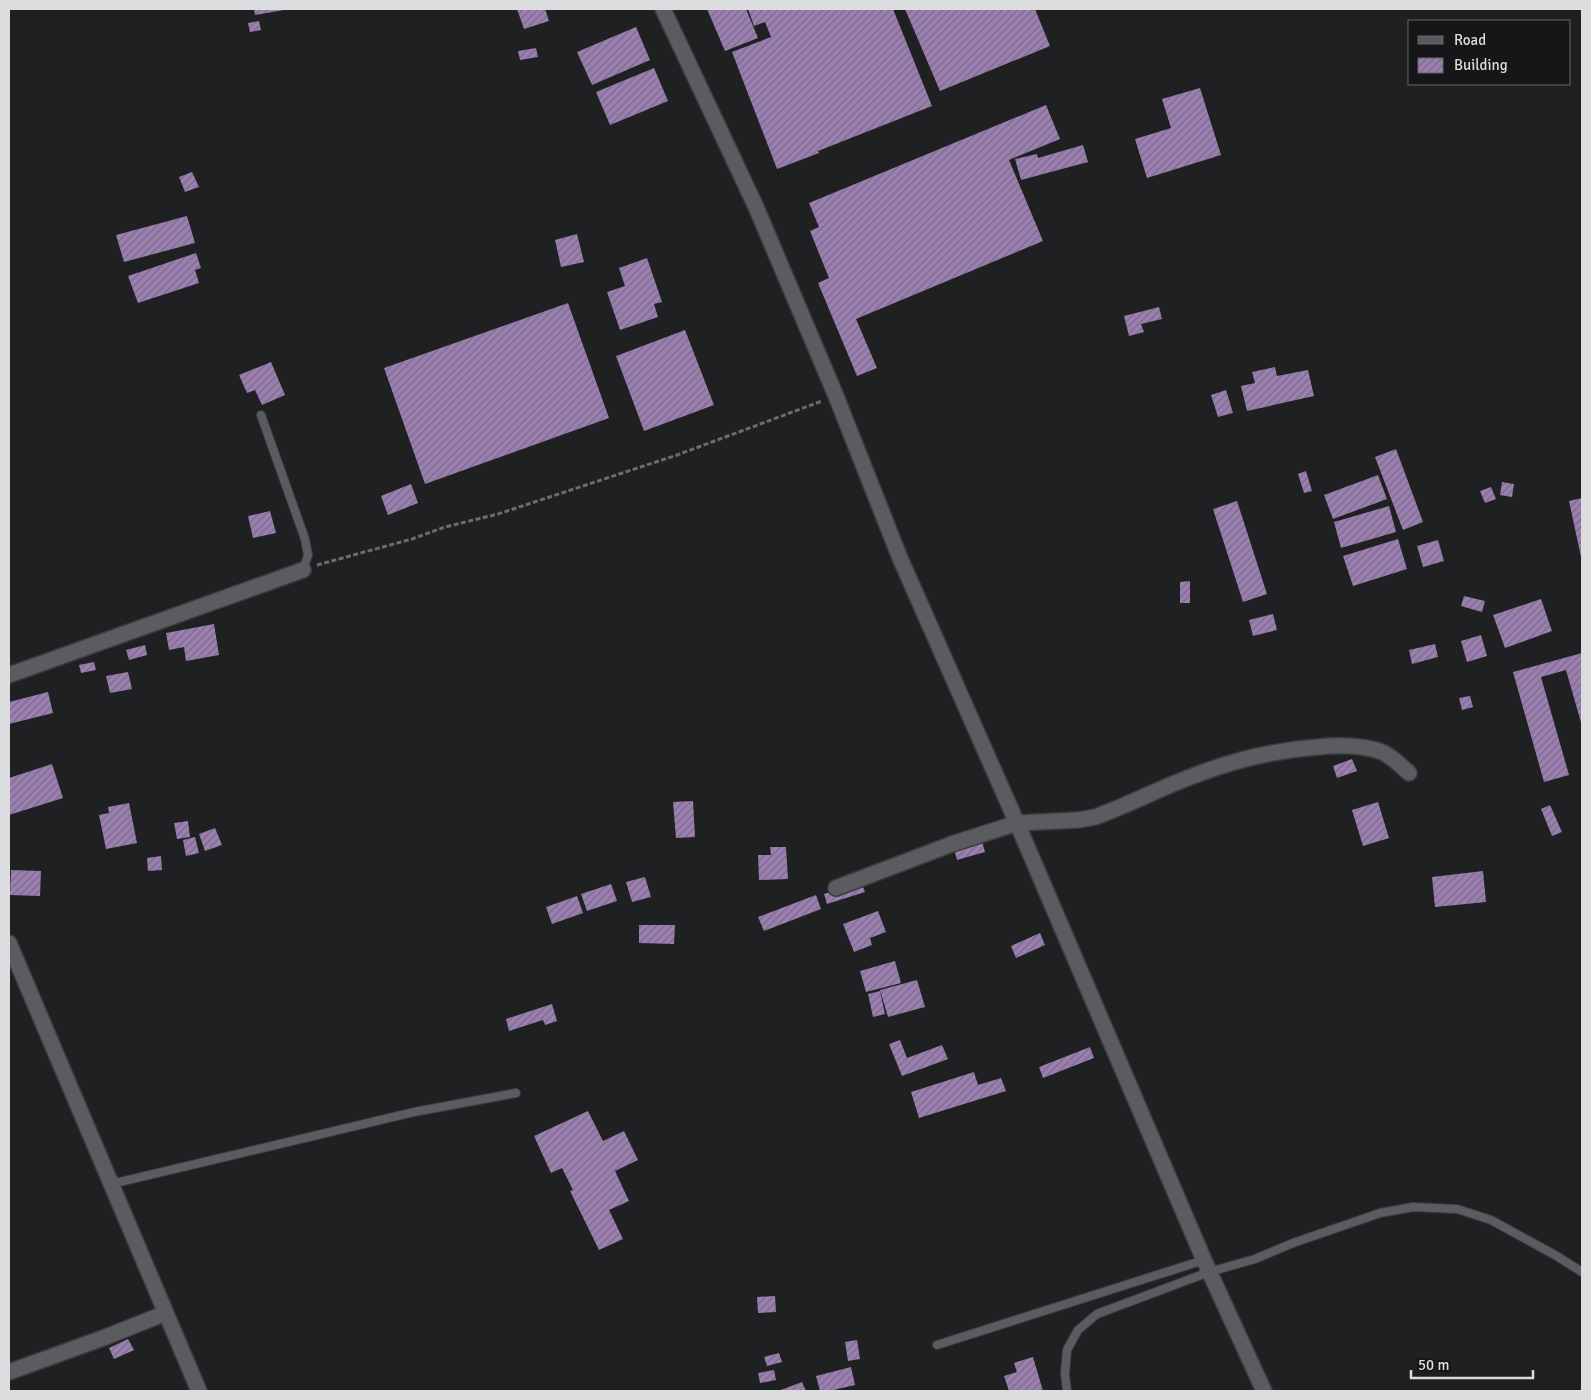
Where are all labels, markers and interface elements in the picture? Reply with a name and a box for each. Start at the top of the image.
legend [1408,20,1571,85]
text: Road [1454,31,1486,49]
text: Building [1454,56,1508,74]
scale bar [1411,1348,1534,1380]
text: 50 m [1418,1356,1449,1374]

